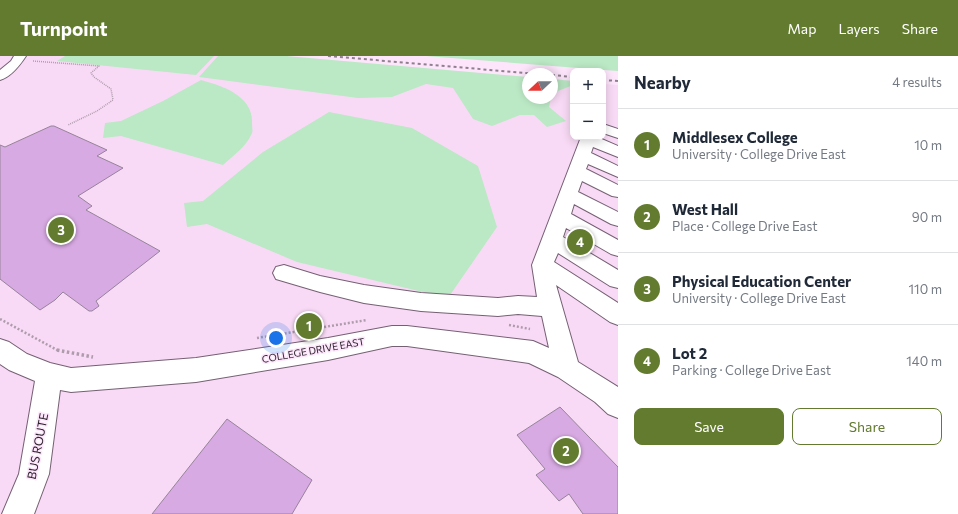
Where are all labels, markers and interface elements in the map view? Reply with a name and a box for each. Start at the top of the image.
text: Turnpoint [20,17,108,40]
text: Map [788,20,816,37]
text: Layers [838,20,880,37]
text: Share [902,20,938,37]
north arrow [522,68,558,104]
map controls [570,68,606,140]
button: + [570,68,606,104]
text: Nearby [634,72,691,93]
text: 4 results [892,74,942,90]
button: − [570,104,606,140]
text: Middlesex College [672,128,798,146]
text: 1 [644,137,650,153]
text: 10 m [914,137,942,153]
text: University · College Drive East [672,146,846,162]
text: West Hall [672,200,738,218]
text: 2 [643,209,651,225]
text: 90 m [912,209,942,225]
pin: 3 [48,215,74,245]
text: Place · College Drive East [672,218,818,234]
pin: 4 [567,227,593,257]
text: Physical Education Center [672,272,851,290]
text: 3 [643,281,651,297]
text: 110 m [909,281,942,297]
text: University · College Drive East [672,290,846,306]
pin: 1 [296,311,322,341]
your location [266,328,286,348]
street label: COLLEGE DRIVE EAST [261,335,366,365]
text: Lot 2 [672,344,707,362]
text: 4 [643,353,651,369]
text: 140 m [906,353,942,369]
text: Parking · College Drive East [672,362,831,378]
button: Save [634,408,784,445]
button: Share [792,408,942,445]
street label: BUS ROUTE [24,412,50,480]
pin: 2 [553,436,579,466]

